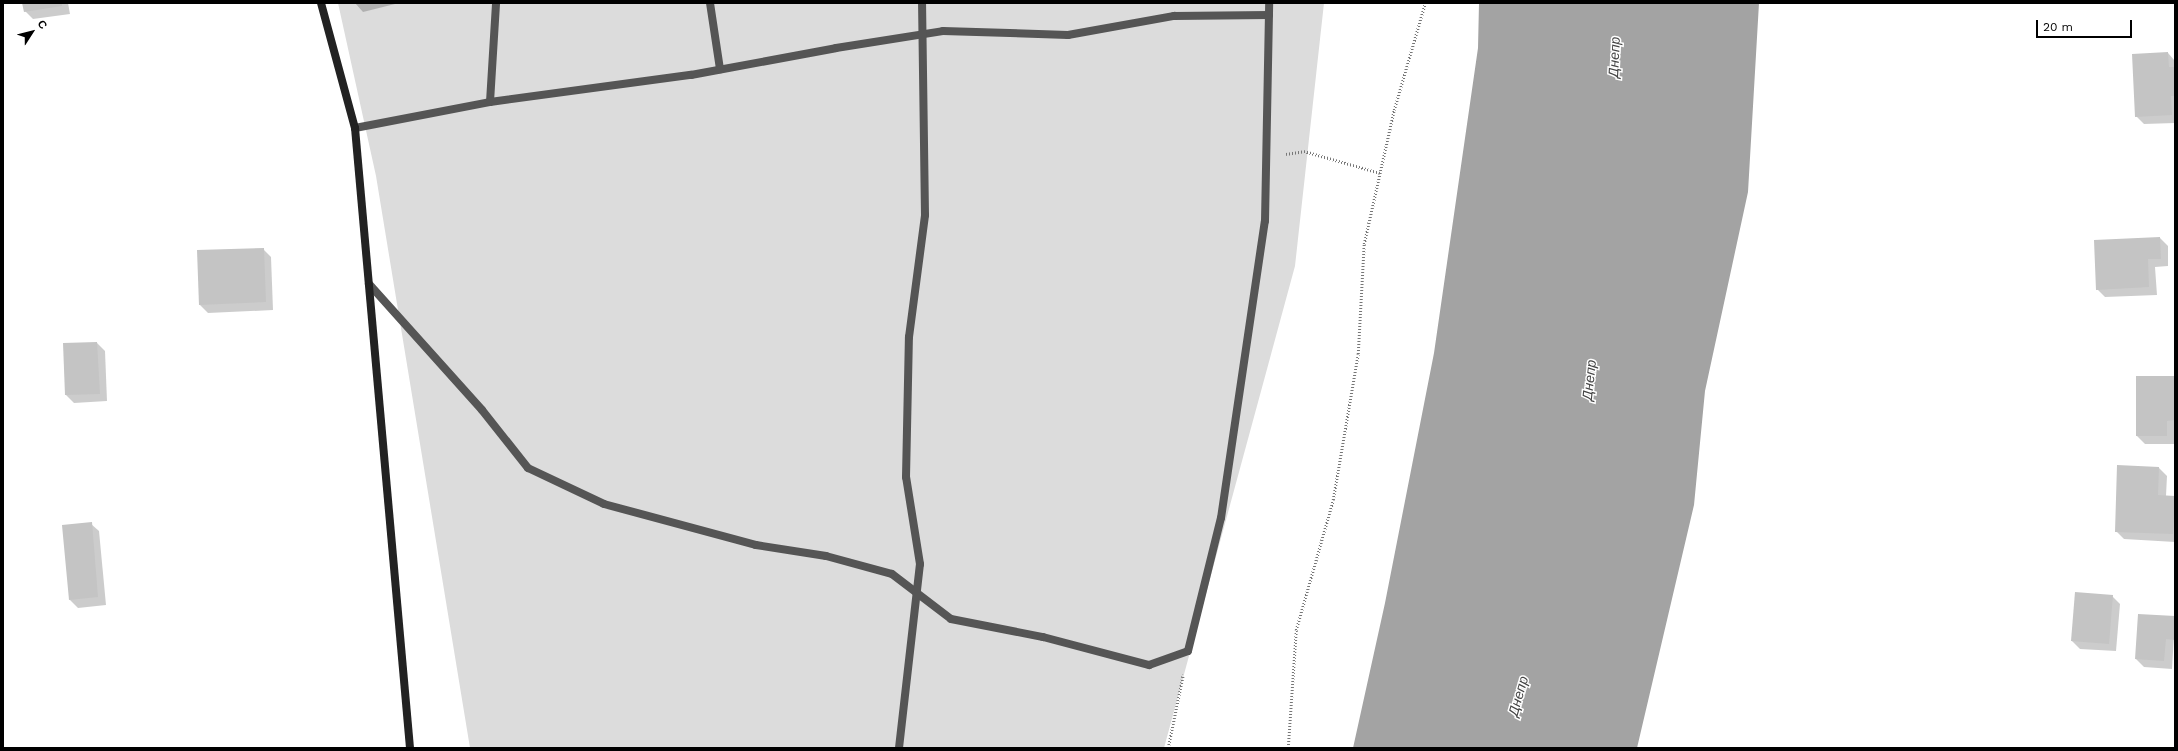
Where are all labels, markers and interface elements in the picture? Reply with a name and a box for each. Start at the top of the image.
north arrow [12,12,52,52]
scale bar [2038,12,2134,38]
text: С [35,18,50,32]
text: 20 m [2043,20,2073,34]
water label: Днепр [1605,36,1623,78]
water label: Днепр [1579,359,1599,401]
water label: Днепр [1504,674,1532,718]

